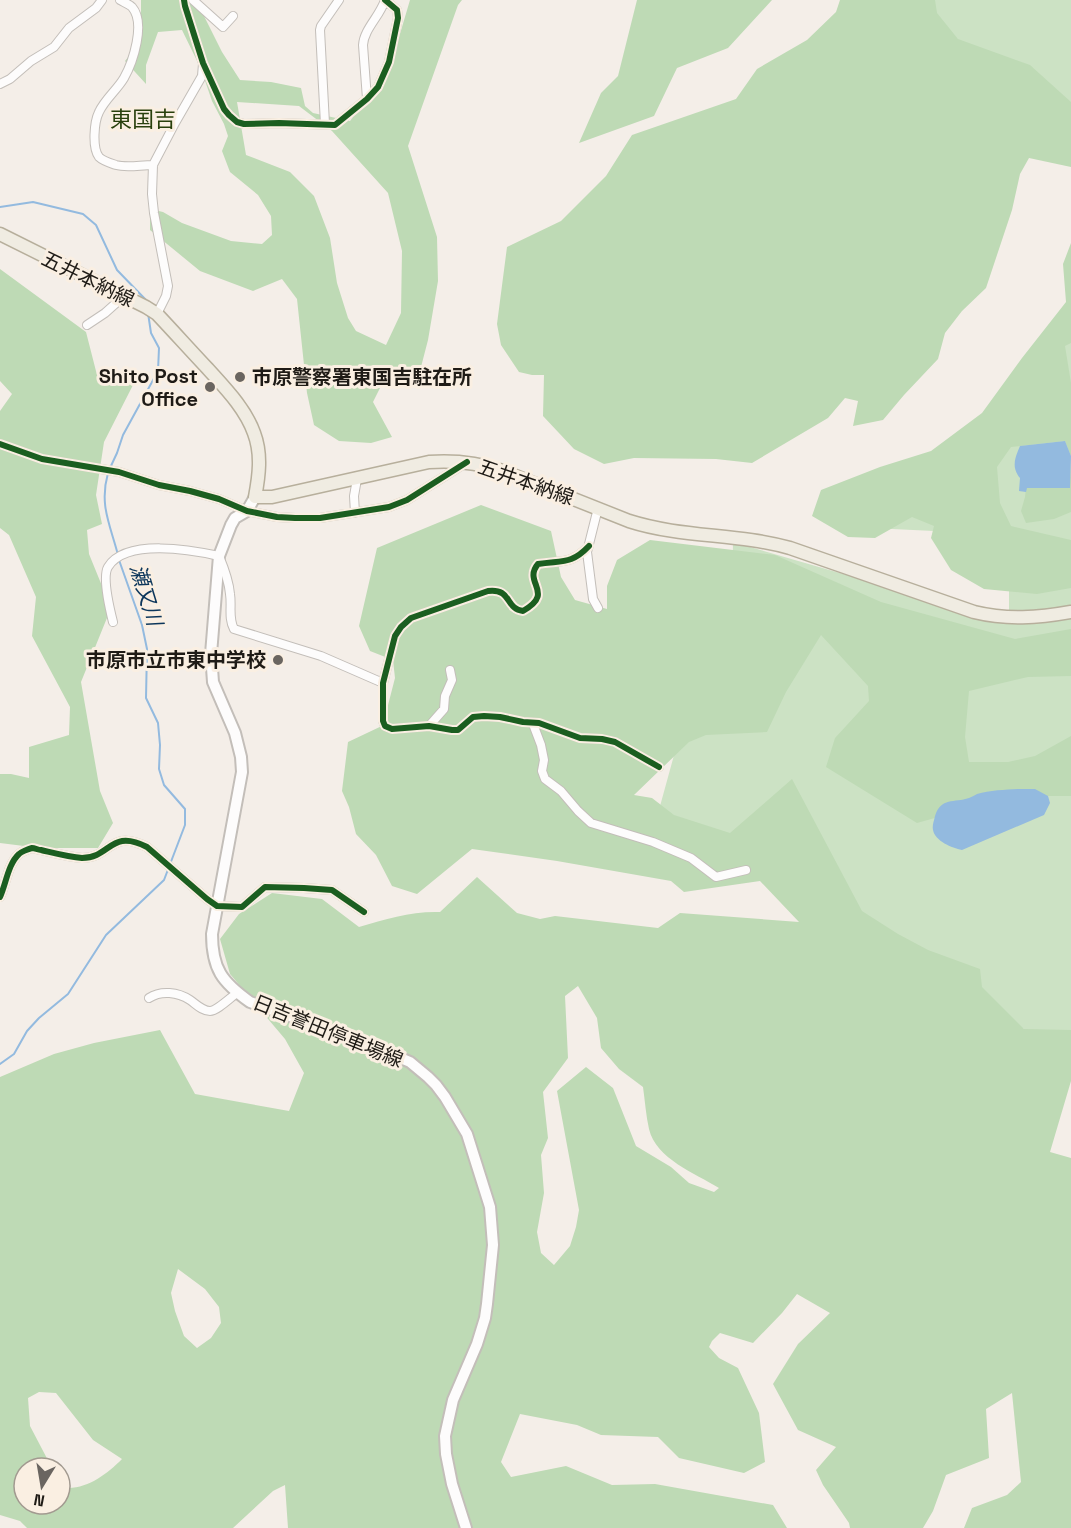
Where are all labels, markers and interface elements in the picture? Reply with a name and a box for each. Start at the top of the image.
district label: 東国吉 [110,105,176,133]
street label: 五井本納線 [37,245,139,313]
place label: Shito Post Office [99,363,198,412]
place label: 市原警察署東国吉駐在所 [252,364,472,390]
marker: 市原警察署東国吉駐在所 [233,370,247,384]
marker: Shito Post Office [203,380,217,394]
street label: 五井本納線 [474,453,578,511]
water label: 瀬又川 [124,561,169,631]
place label: 市原市立市東中学校 [86,647,266,673]
marker: 市原市立市東中学校 [271,653,285,667]
street label: 日吉誉田停車場線 [249,989,407,1073]
north arrow [12,1456,72,1516]
text: N [32,1489,47,1512]

